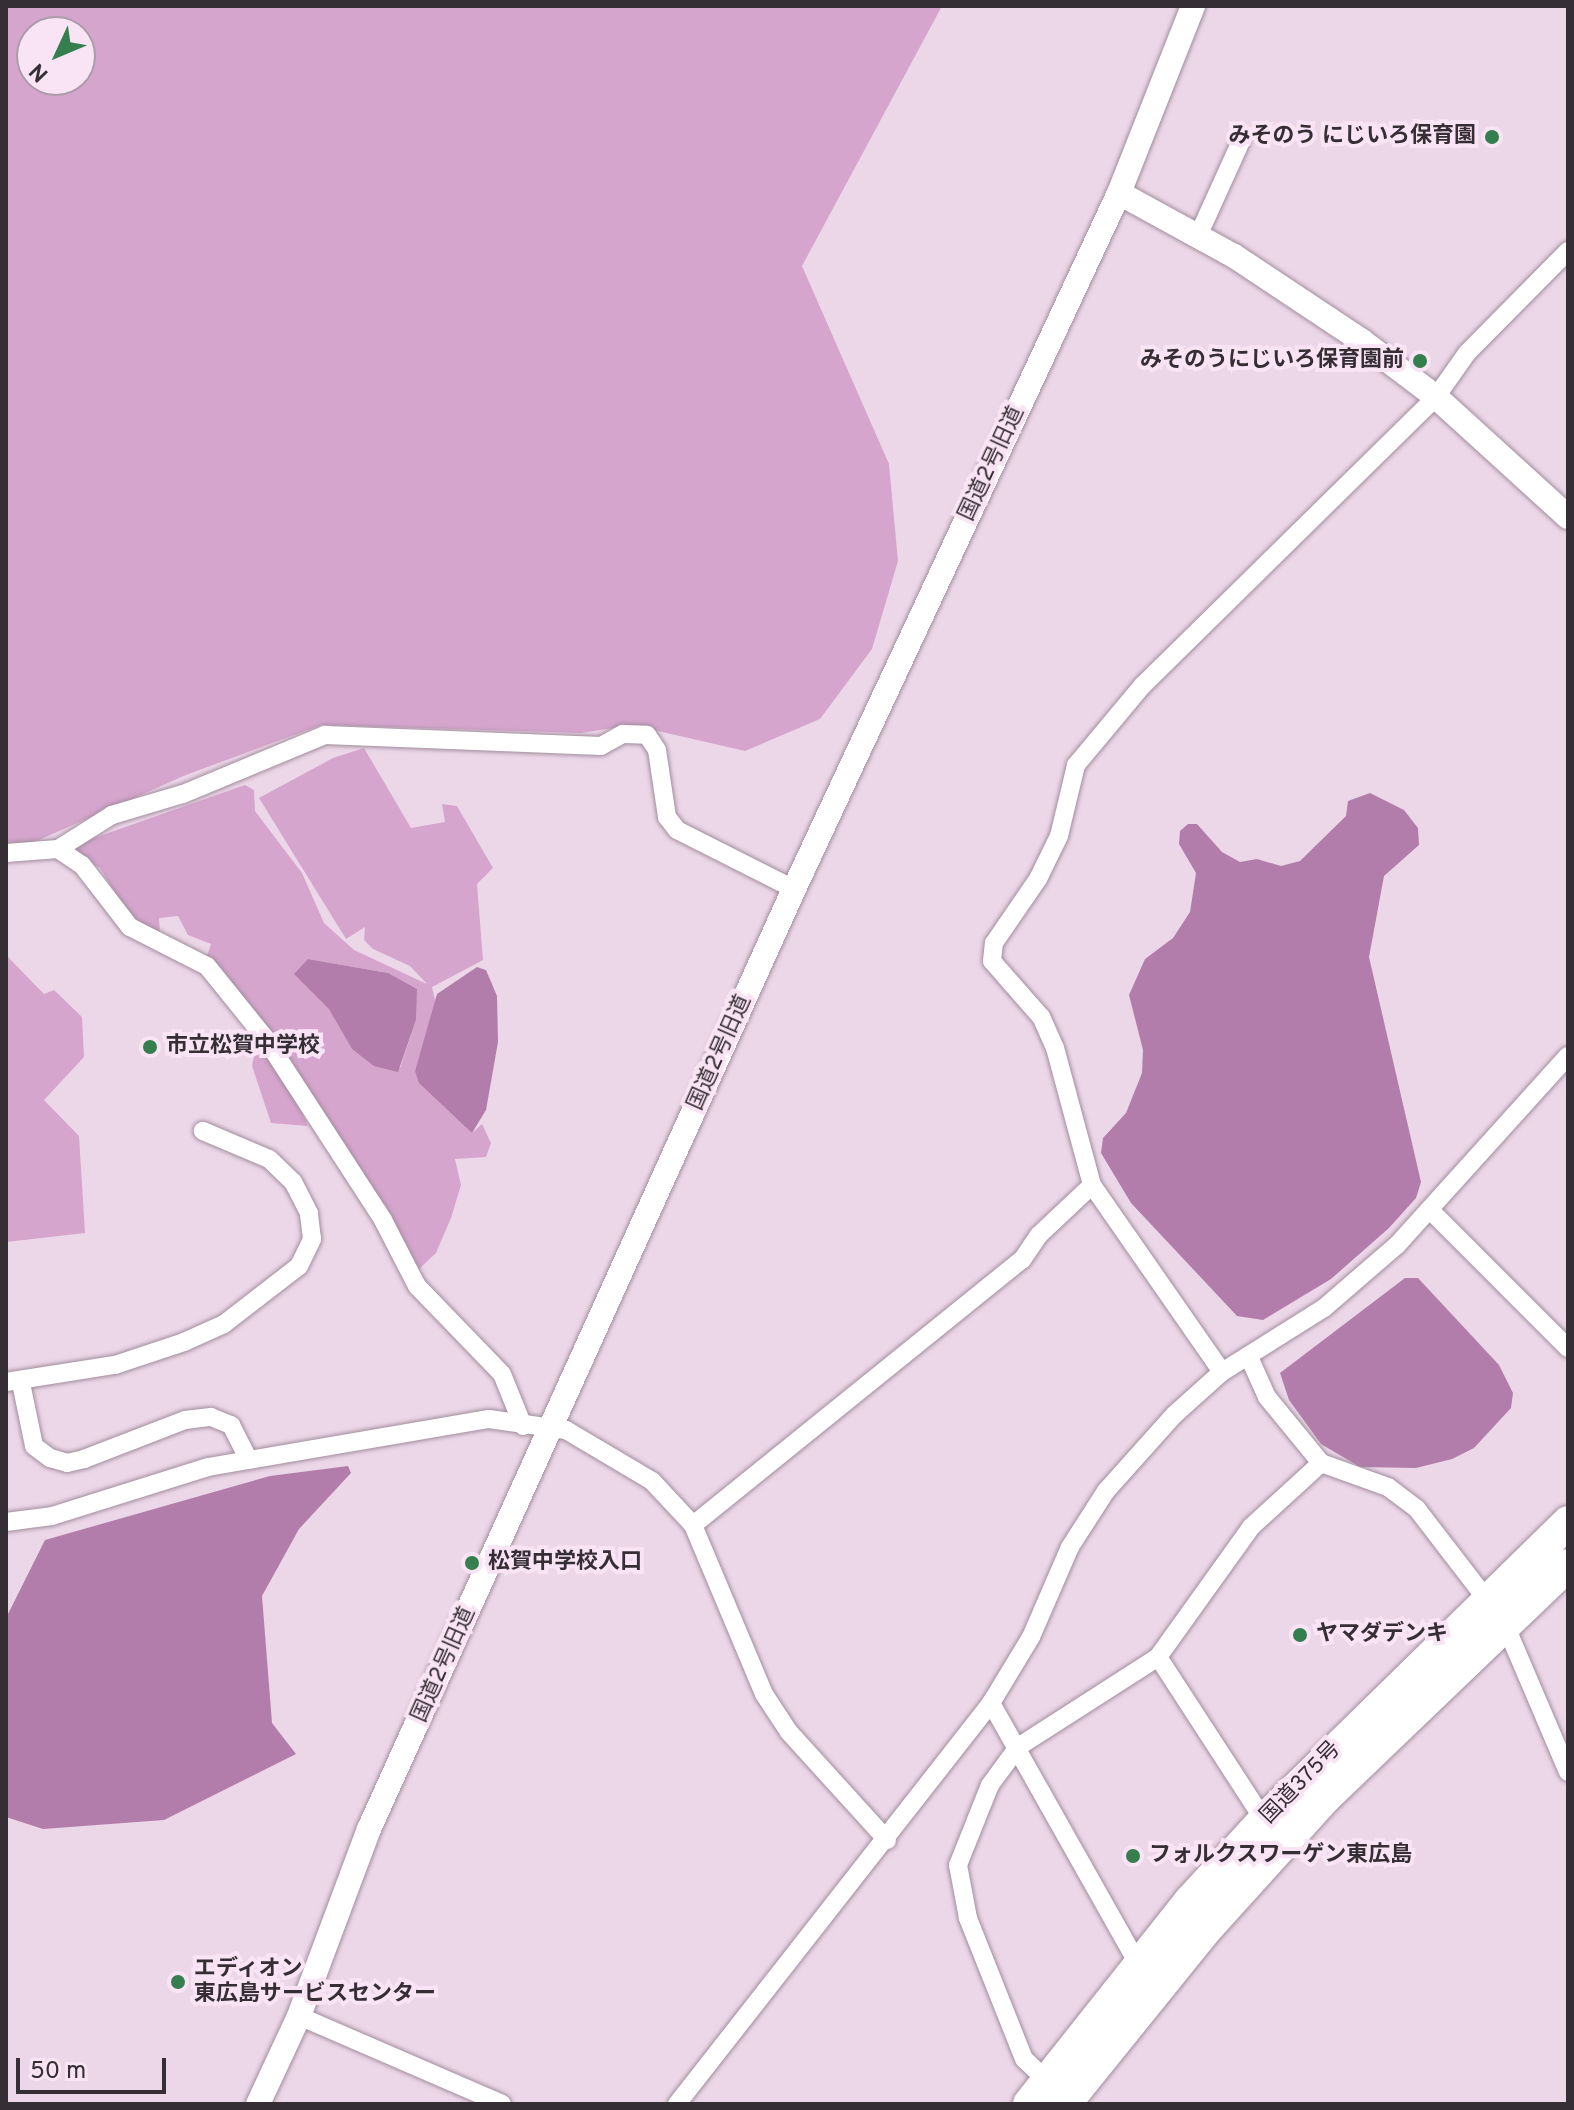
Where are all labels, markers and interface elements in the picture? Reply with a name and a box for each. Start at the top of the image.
north arrow [16,16,96,96]
text: N [25,57,55,87]
place label: みそのう にじいろ保育園 [1229,124,1476,150]
marker: みそのう にじいろ保育園 [1483,128,1501,146]
place label: みそのうにじいろ保育園前 [1140,348,1404,374]
marker: みそのうにじいろ保育園前 [1411,352,1429,370]
street label: 国道2号旧道 [954,402,1030,526]
street label: 国道2号旧道 [683,991,757,1115]
place label: 市立松賀中学校 [166,1034,320,1060]
marker: 市立松賀中学校 [141,1038,159,1056]
place label: 松賀中学校入口 [488,1550,642,1576]
marker: 松賀中学校入口 [463,1554,481,1572]
street label: 国道2号旧道 [407,1603,481,1727]
place label: ヤマダデンキ [1316,1622,1448,1648]
marker: ヤマダデンキ [1291,1626,1309,1644]
street label: 国道375号 [1255,1736,1347,1830]
place label: フォルクスワーゲン東広島 [1149,1843,1413,1869]
marker: フォルクスワーゲン東広島 [1124,1847,1142,1865]
place label: エディオン 東広島サービスセンター [194,1956,436,2008]
marker: エディオン 東広島サービスセンター [169,1973,187,1991]
scale bar [20,2042,170,2092]
text: 50 m [30,2057,86,2087]

